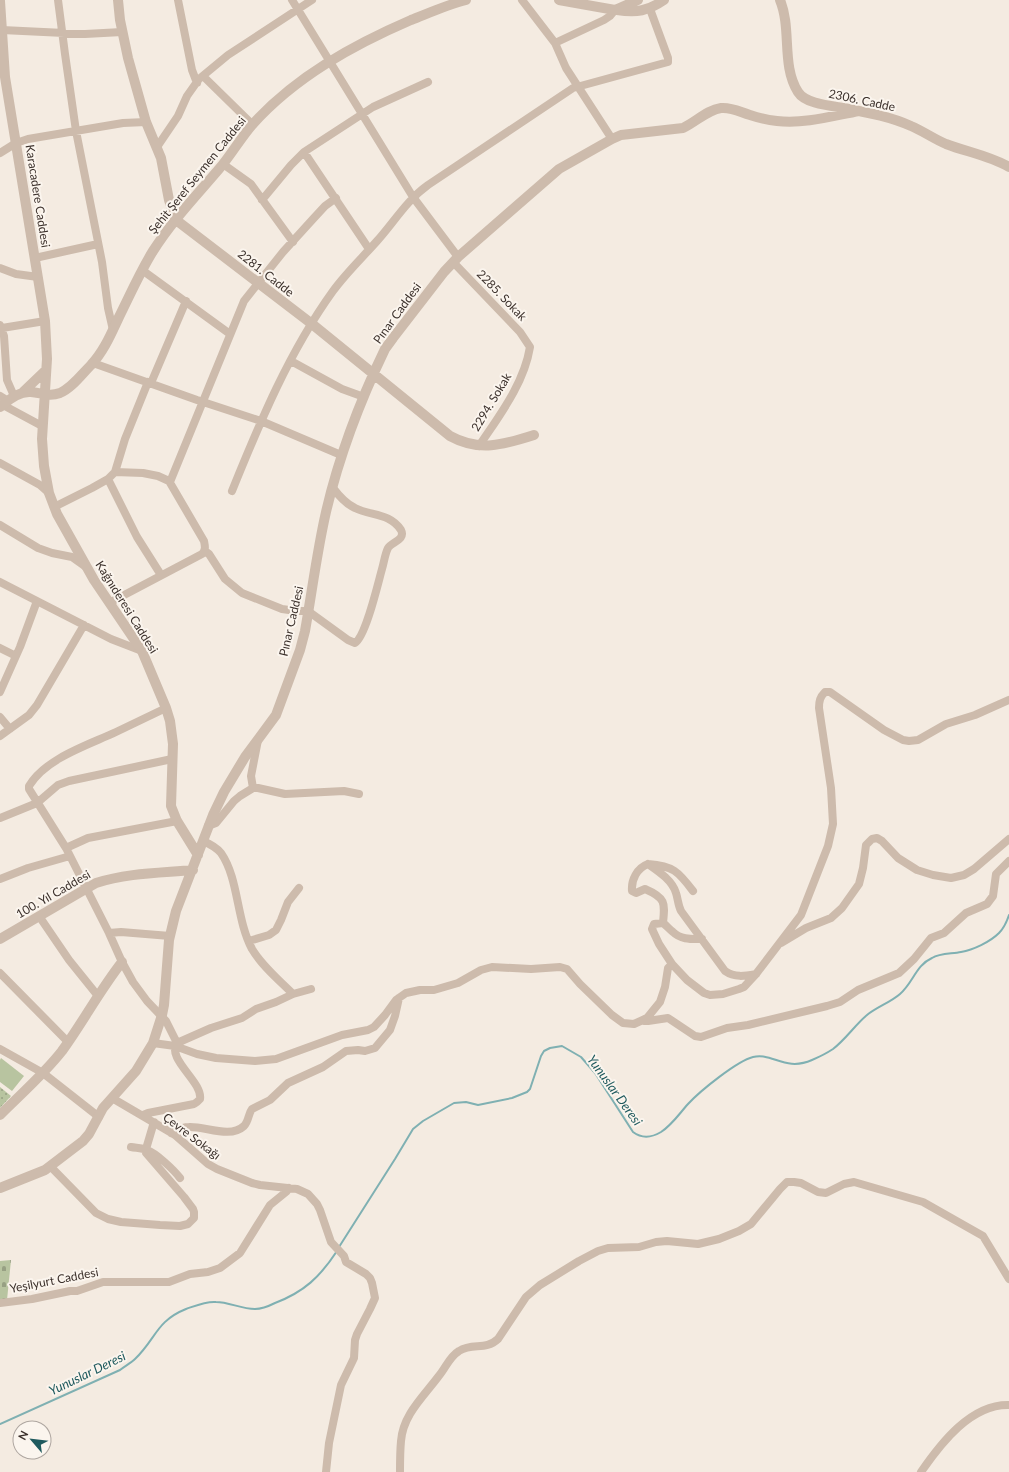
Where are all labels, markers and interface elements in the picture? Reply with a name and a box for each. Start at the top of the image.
street label: 2306. Cadde [827,86,897,114]
street label: Şehit Şeref Seymen Caddesi [145,113,249,237]
street label: Karacadere Caddesi [22,143,54,249]
street label: 2281. Cadde [235,246,297,300]
street label: 2285. Sokak [474,266,531,324]
street label: Pınar Caddesi [370,279,424,346]
street label: 2294. Sokak [468,369,515,434]
street label: Kağnıderesi Caddesi [93,558,162,656]
street label: Pınar Caddesi [276,584,306,658]
street label: 100. Yıl Caddesi [13,867,93,921]
water label: Yunuslar Deresi [584,1052,646,1128]
street label: Çevre Sokağı [160,1109,224,1163]
street label: Yeşilyurt Caddesi [8,1264,100,1296]
water label: Yunuslar Deresi [46,1348,128,1398]
north arrow [12,1420,52,1460]
text: N [15,1428,30,1442]

